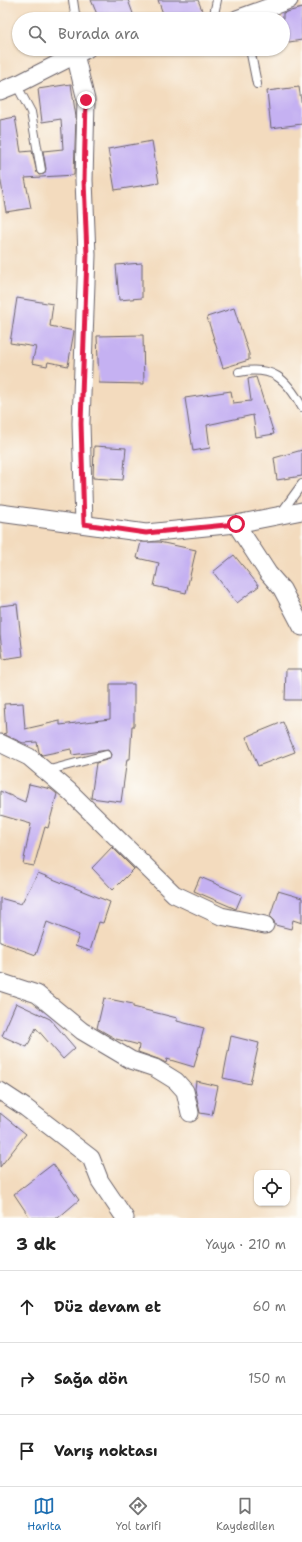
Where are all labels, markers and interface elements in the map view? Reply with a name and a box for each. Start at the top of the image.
search box [12,12,290,56]
icon: search [26,23,48,45]
text: Burada ara [58,24,139,44]
route end [77,91,95,109]
route start [227,515,245,533]
map controls [254,1170,290,1206]
button: locate [254,1170,290,1206]
text: 3 dk [16,1233,56,1255]
text: Yaya · 210 m [205,1236,286,1253]
icon: ahead [16,1296,38,1318]
text: Düz devam et [54,1297,161,1317]
text: 60 m [253,1298,286,1315]
icon: right [16,1368,38,1390]
text: Sağa dön [54,1369,128,1389]
text: 150 m [248,1370,286,1387]
icon: arrive [16,1440,38,1462]
text: Varış noktası [54,1441,158,1461]
tab: Harita [27,1495,61,1534]
tab: Yol tarifi [116,1495,161,1534]
tab: Kaydedilen [216,1495,275,1534]

